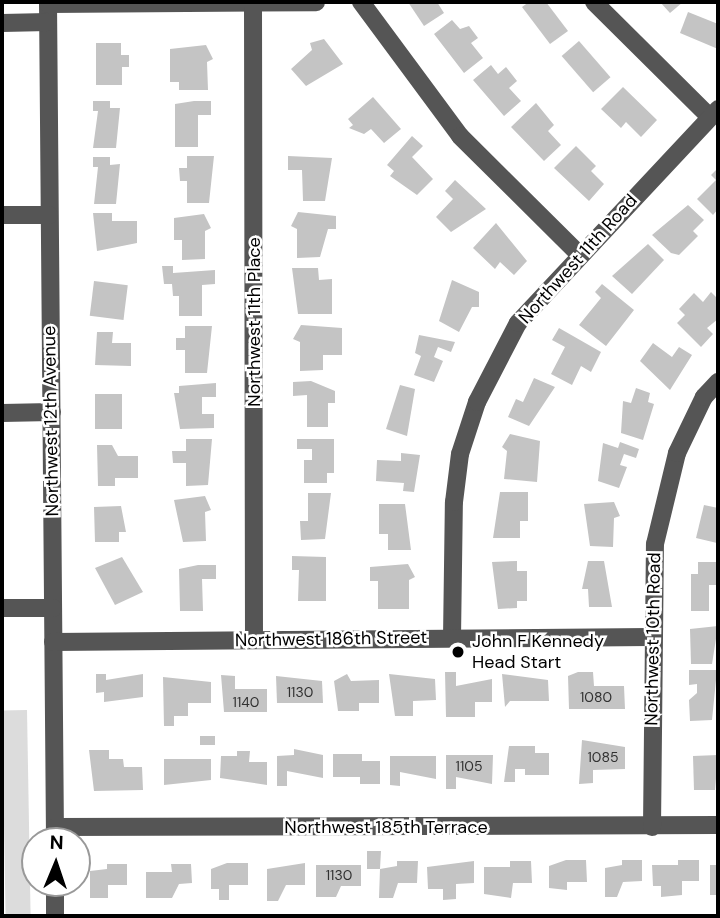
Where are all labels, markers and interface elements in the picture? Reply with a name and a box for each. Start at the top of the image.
street label: Northwest 11th Road [514,190,642,328]
street label: Northwest 11th Place [243,237,265,407]
street label: Northwest 12th Avenue [39,326,63,516]
street label: Northwest 10th Road [641,552,665,726]
street label: Northwest 186th Street [235,627,427,651]
place label: John F Kennedy Head Start [472,631,604,674]
marker: John F Kennedy Head Start [450,644,466,660]
house number: 1130 [287,684,313,700]
house number: 1080 [580,689,612,705]
house number: 1140 [233,694,259,710]
house number: 1085 [588,749,618,765]
house number: 1105 [456,758,482,774]
street label: Northwest 185th Terrace [284,816,488,838]
north arrow [21,827,91,897]
text: N [49,830,64,855]
house number: 1130 [326,867,352,883]

